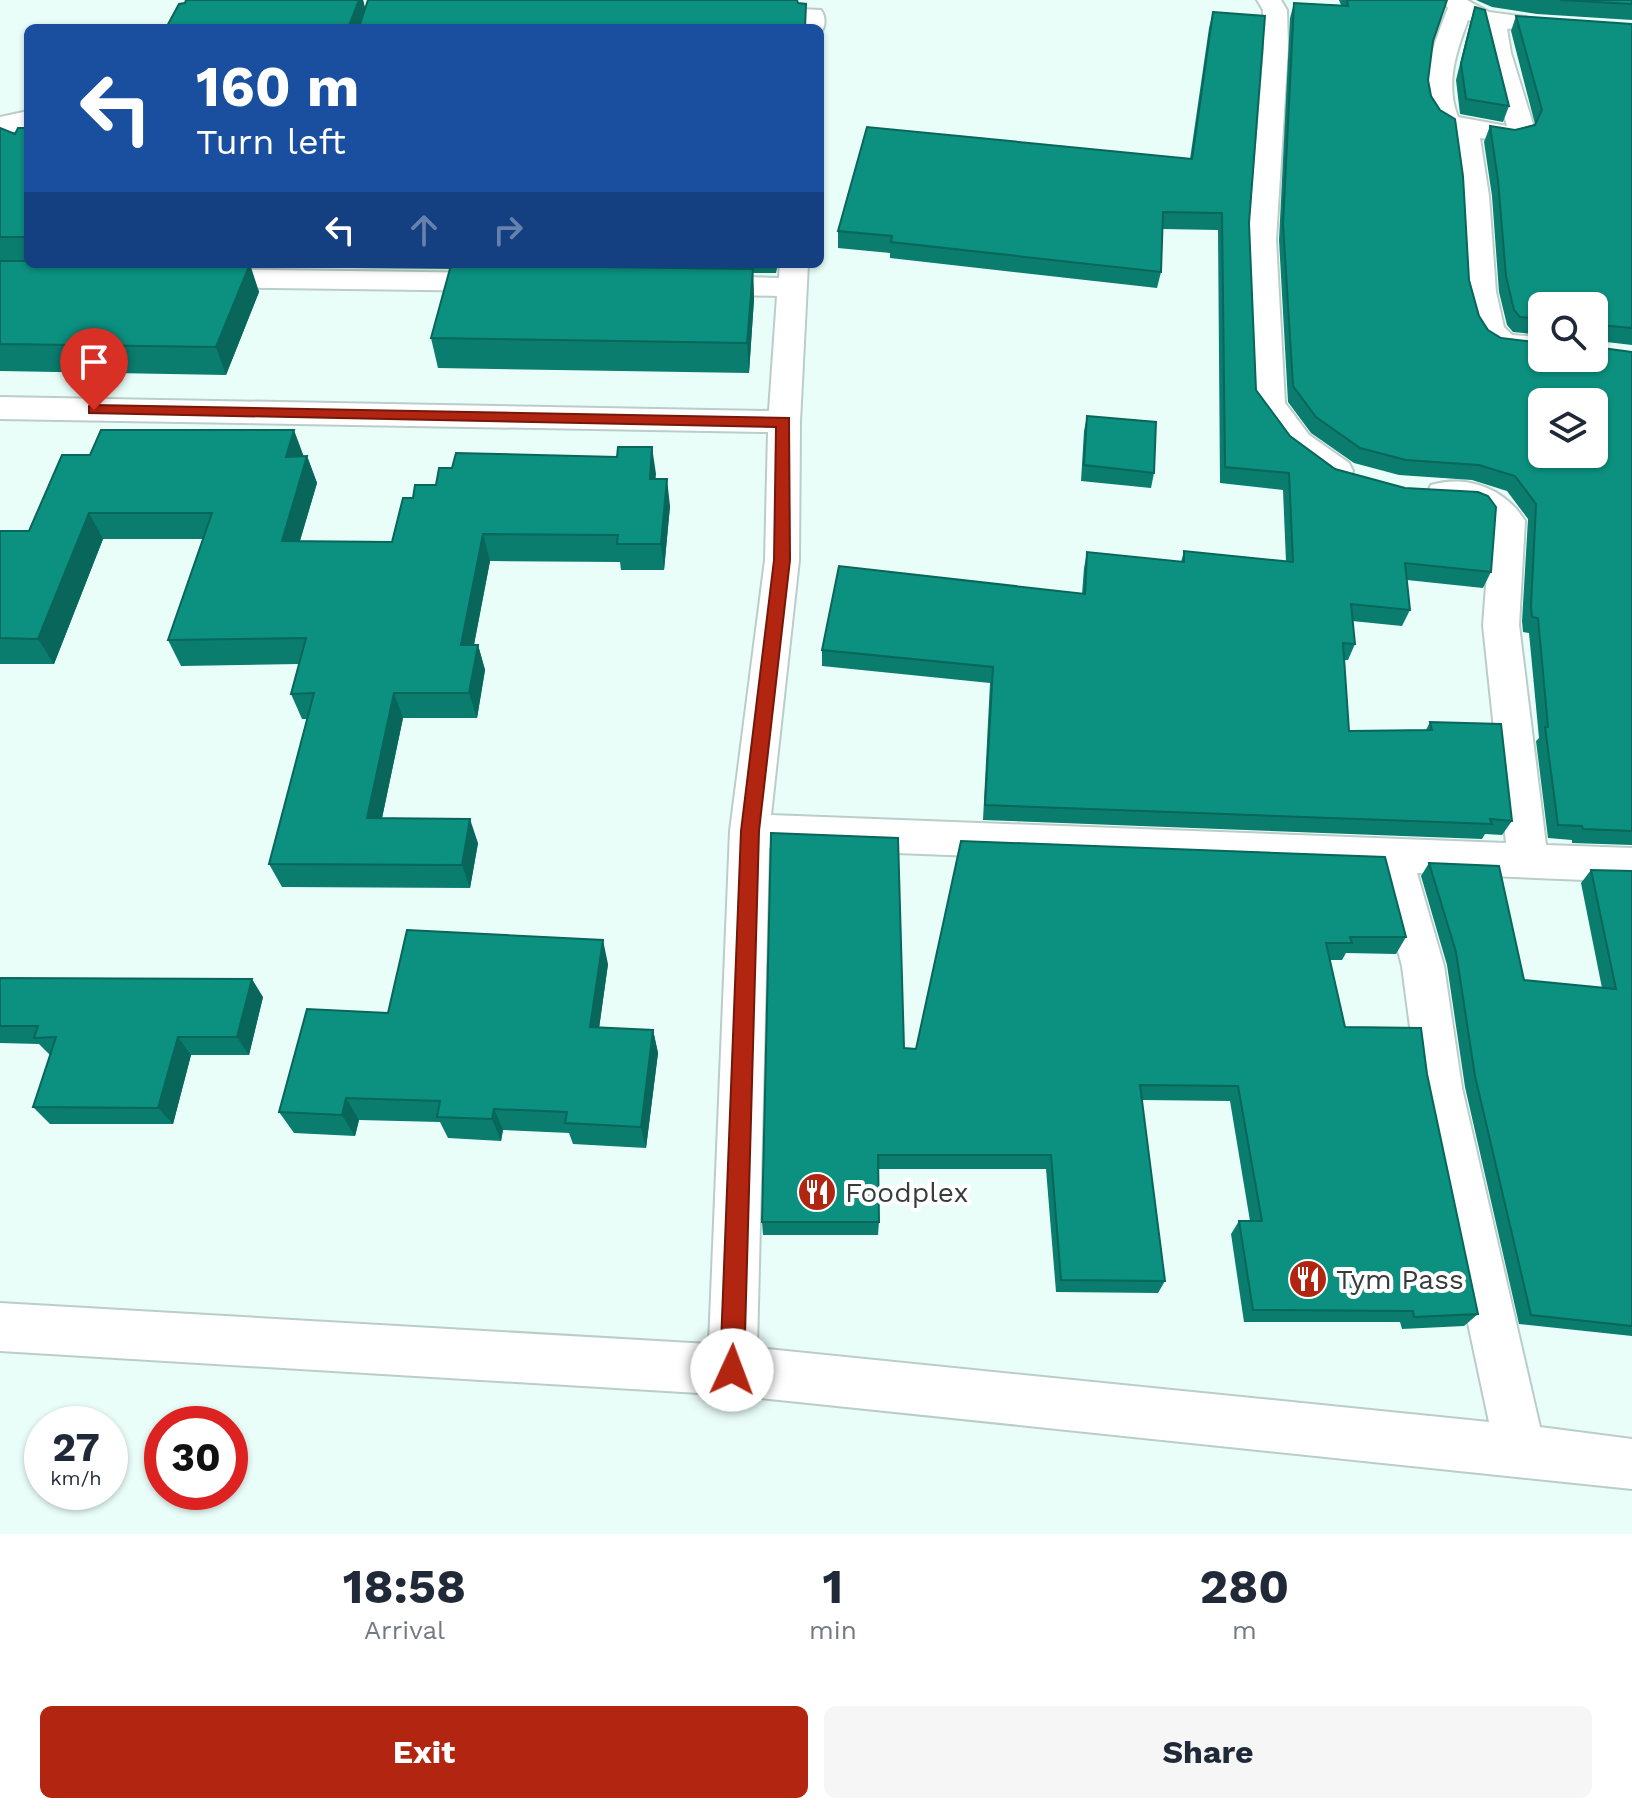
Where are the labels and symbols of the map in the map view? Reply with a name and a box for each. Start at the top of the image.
pin [60,328,128,410]
restaurant icon: Foodplex [796,1171,838,1213]
place label: Foodplex [845,1176,968,1209]
restaurant icon: Tym Pass [1287,1258,1329,1300]
place label: Tym Pass [1336,1263,1464,1296]
position arrow [690,1328,774,1412]
speed limit sign: 30 [144,1406,248,1510]

